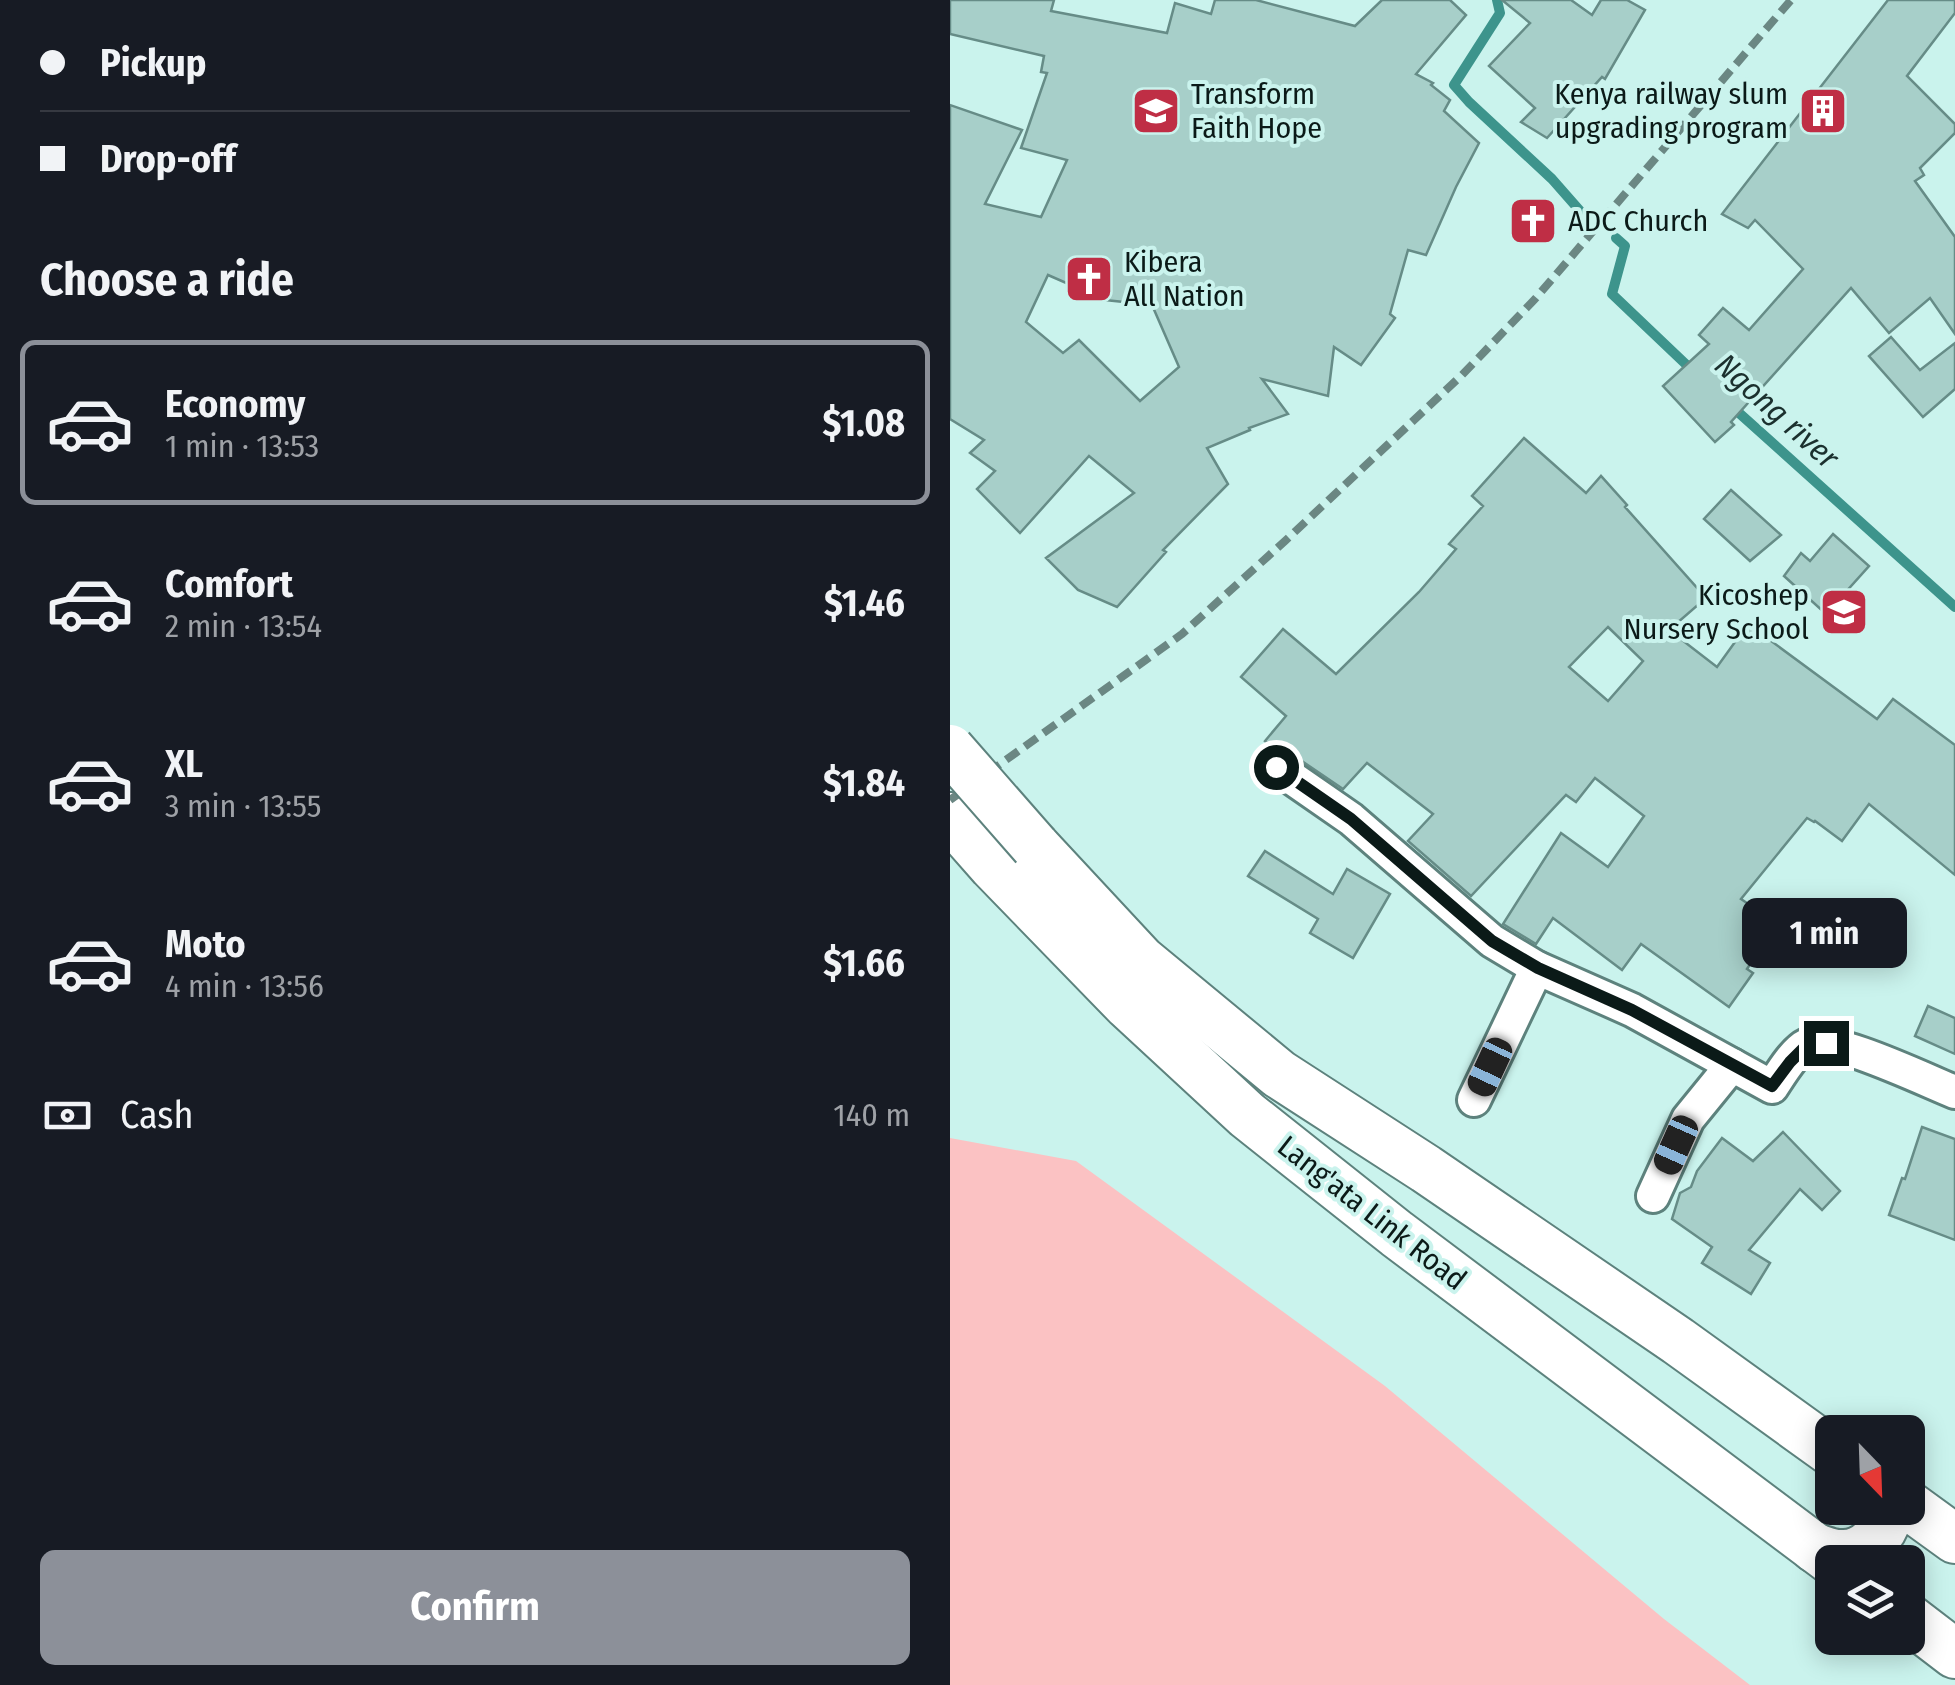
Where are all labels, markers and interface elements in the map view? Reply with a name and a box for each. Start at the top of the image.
text: Pickup [100,40,206,86]
place label: Transform Faith Hope [1191,76,1322,146]
place label: Kenya railway slum upgrading program [1554,76,1788,146]
school or university icon: Transform Faith Hope [1130,85,1182,137]
building icon: Kenya railway slum upgrading program [1797,85,1849,137]
text: Drop-off [100,136,236,182]
church icon: ADC Church [1507,195,1559,247]
place label: ADC Church [1568,203,1708,239]
place label: Kibera All Nation [1124,244,1245,314]
text: Choose a ride [40,253,294,307]
church icon: Kibera All Nation [1063,253,1115,305]
water label: Ngong river [1707,346,1847,477]
icon: car [45,378,135,468]
text: Economy [165,381,305,427]
text: $1.08 [822,400,905,446]
text: 1 min · 13:53 [165,427,319,465]
icon: car [45,558,135,648]
text: Comfort [165,561,293,607]
place label: Kicoshep Nursery School [1624,577,1809,647]
text: $1.46 [824,580,905,626]
school or university icon: Kicoshep Nursery School [1818,586,1870,638]
text: 2 min · 13:54 [165,607,322,645]
icon: car [45,738,135,828]
text: XL [165,741,203,787]
route start [1254,745,1299,790]
text: $1.84 [823,760,905,806]
text: 3 min · 13:55 [165,787,321,825]
callout: 1 min [1744,898,1908,968]
text: 1 min [1790,914,1859,952]
icon: car [45,918,135,1008]
text: Moto [165,921,246,967]
text: $1.66 [823,940,905,986]
text: 4 min · 13:56 [165,967,324,1005]
route end [1804,1021,1849,1066]
car [1464,1033,1516,1101]
icon: cash [40,1088,95,1143]
text: Cash [120,1092,194,1138]
text: 140 m [833,1096,910,1134]
car [1650,1111,1702,1179]
street label: Lang'ata Link Road [1271,1128,1473,1298]
north arrow [1815,1415,1925,1525]
map controls [1815,1415,1925,1655]
button: layers [1815,1545,1925,1655]
button: Confirm [40,1550,910,1665]

